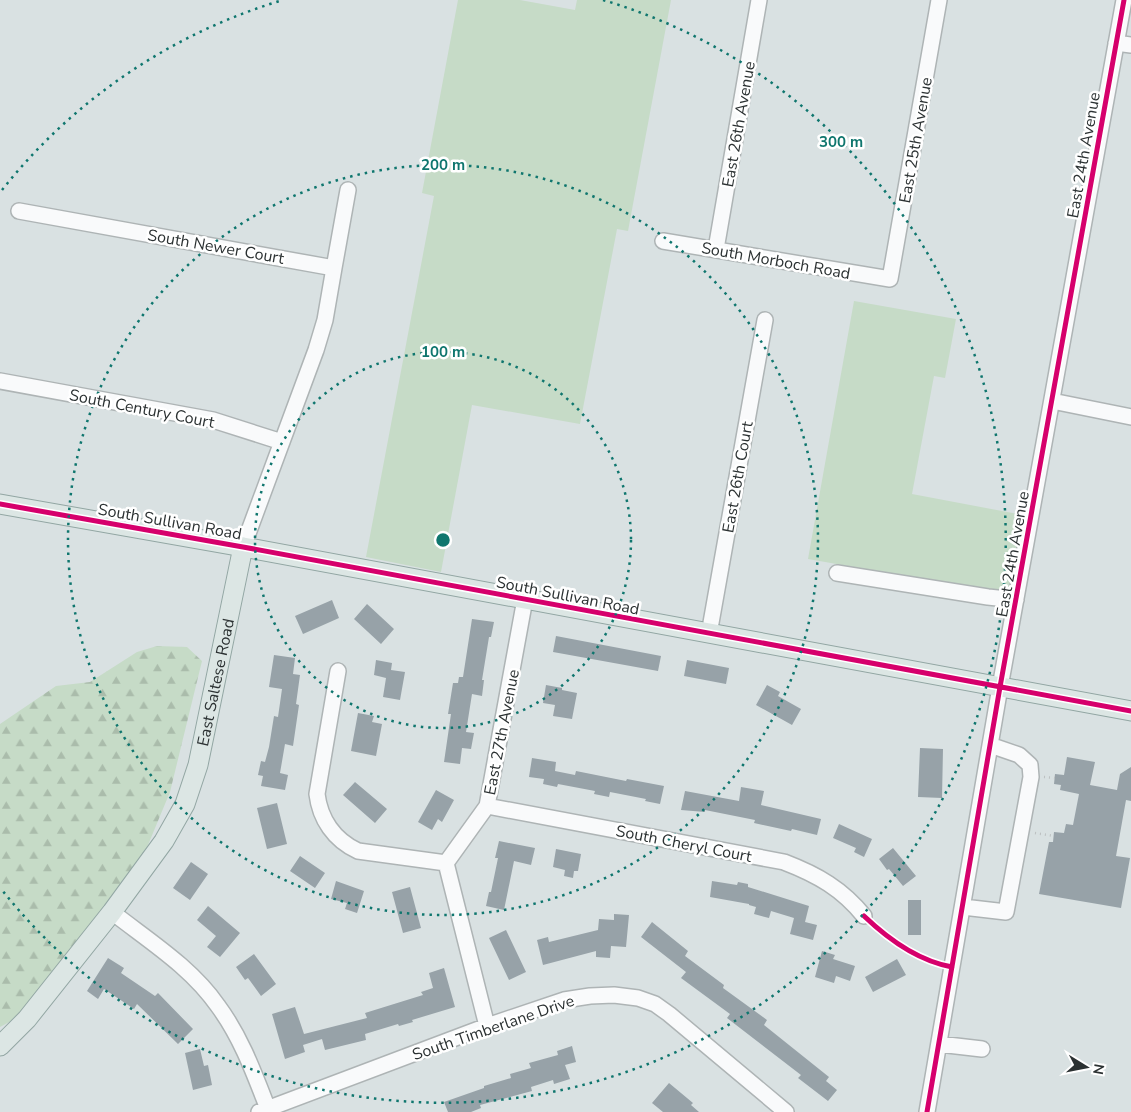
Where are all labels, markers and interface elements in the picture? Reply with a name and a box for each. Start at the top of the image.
street label: East 26th Avenue [717,59,761,189]
street label: East 25th Avenue [894,75,938,205]
street label: East 24th Avenue [1062,90,1106,220]
text: 300 m [819,132,863,152]
text: 200 m [421,155,465,175]
street label: South Newer Court [146,224,286,270]
street label: South Morboch Road [700,237,852,285]
text: 100 m [421,342,465,362]
street label: South Century Court [67,384,217,434]
street label: East 26th Court [717,419,759,535]
street label: East 24th Avenue [991,489,1035,619]
street label: South Sullivan Road [96,499,243,545]
centre of rings [434,531,452,549]
street label: South Sullivan Road [494,571,641,621]
street label: East Saltese Road [192,617,240,748]
street label: East 27th Avenue [479,668,525,797]
street label: South Cheryl Court [614,820,754,868]
street label: South Timberlane Drive [409,990,577,1066]
north arrow [1061,1042,1111,1092]
text: N [1088,1062,1109,1076]

